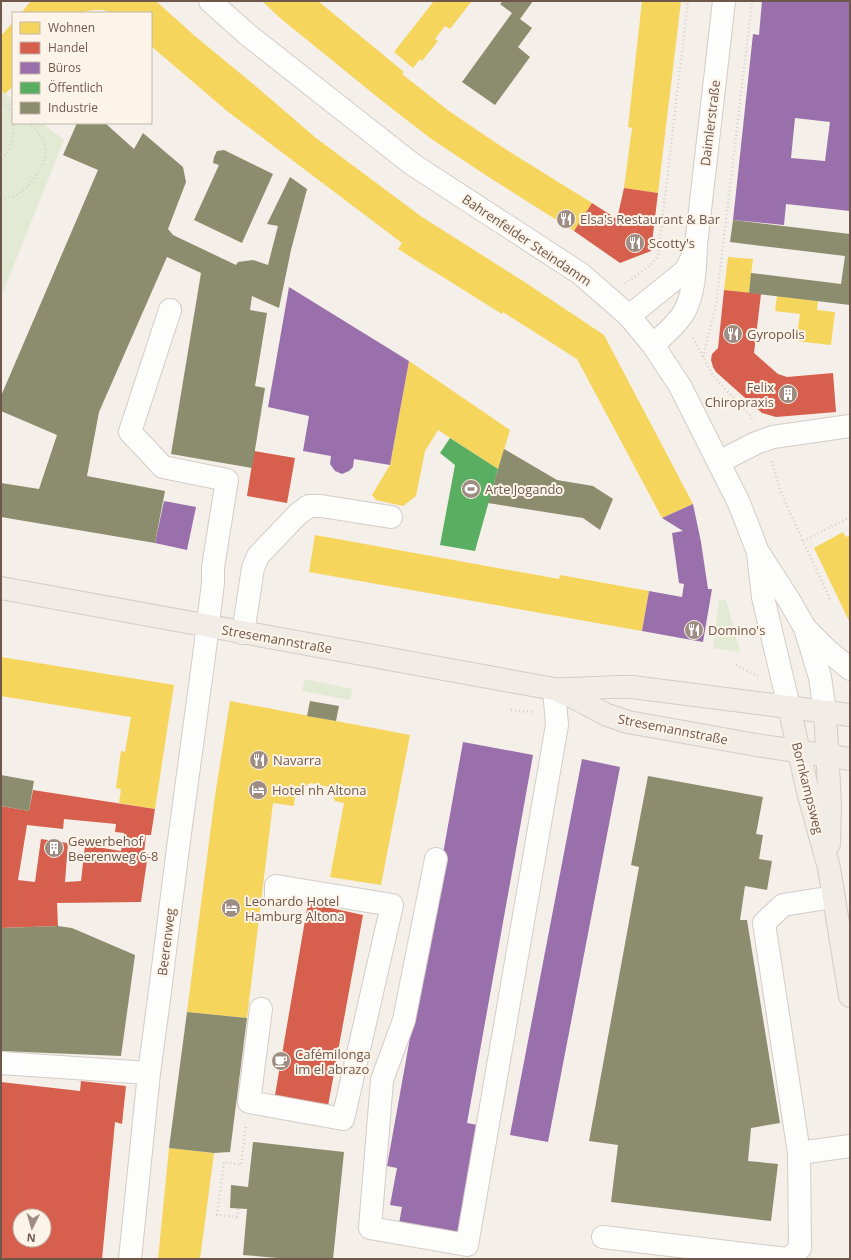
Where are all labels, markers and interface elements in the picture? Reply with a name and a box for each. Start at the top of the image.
legend [12,12,152,124]
text: Wohnen [48,19,95,36]
text: Handel [48,39,88,56]
text: Büros [48,59,81,76]
text: Öffentlich [48,79,103,96]
street label: Daimlerstraße [696,79,724,167]
text: Industrie [48,99,98,116]
street label: Bahrenfelder Steindamm [459,190,595,290]
restaurant icon: Elsa's Restaurant & Bar [555,208,577,230]
place label: Elsa's Restaurant & Bar [580,210,721,228]
restaurant icon: Scotty's [624,232,646,254]
place label: Scotty's [649,234,695,252]
restaurant icon: Gyropolis [722,323,744,345]
place label: Gyropolis [747,325,805,343]
place label: Felix Chiropraxis [705,378,774,411]
building icon: Felix Chiropraxis [777,383,799,405]
sports icon: Arte Jogando [460,478,482,500]
place label: Arte Jogando [485,480,563,498]
restaurant icon: Domino's [683,619,705,641]
street label: Stresemannstraße [220,620,334,658]
place label: Domino's [708,621,765,639]
street label: Stresemannstraße [616,709,730,749]
street label: Bornkampsweg [788,740,828,836]
restaurant icon: Navarra [248,749,270,771]
place label: Navarra [273,751,322,769]
hotel icon: Hotel nh Altona [247,779,269,801]
place label: Hotel nh Altona [272,781,366,799]
place label: Gewerbehof Beerenweg 6-8 [68,832,158,865]
building icon: Gewerbehof Beerenweg 6-8 [43,837,65,859]
place label: Leonardo Hotel Hamburg Altona [245,892,345,925]
hotel icon: Leonardo Hotel Hamburg Altona [220,897,242,919]
street label: Beerenweg [153,907,179,977]
place label: Cafémilonga im el abrazo [295,1045,371,1078]
cafe icon: Cafémilonga im el abrazo [270,1050,292,1072]
north arrow [12,1208,52,1248]
text: N [26,1231,36,1246]

